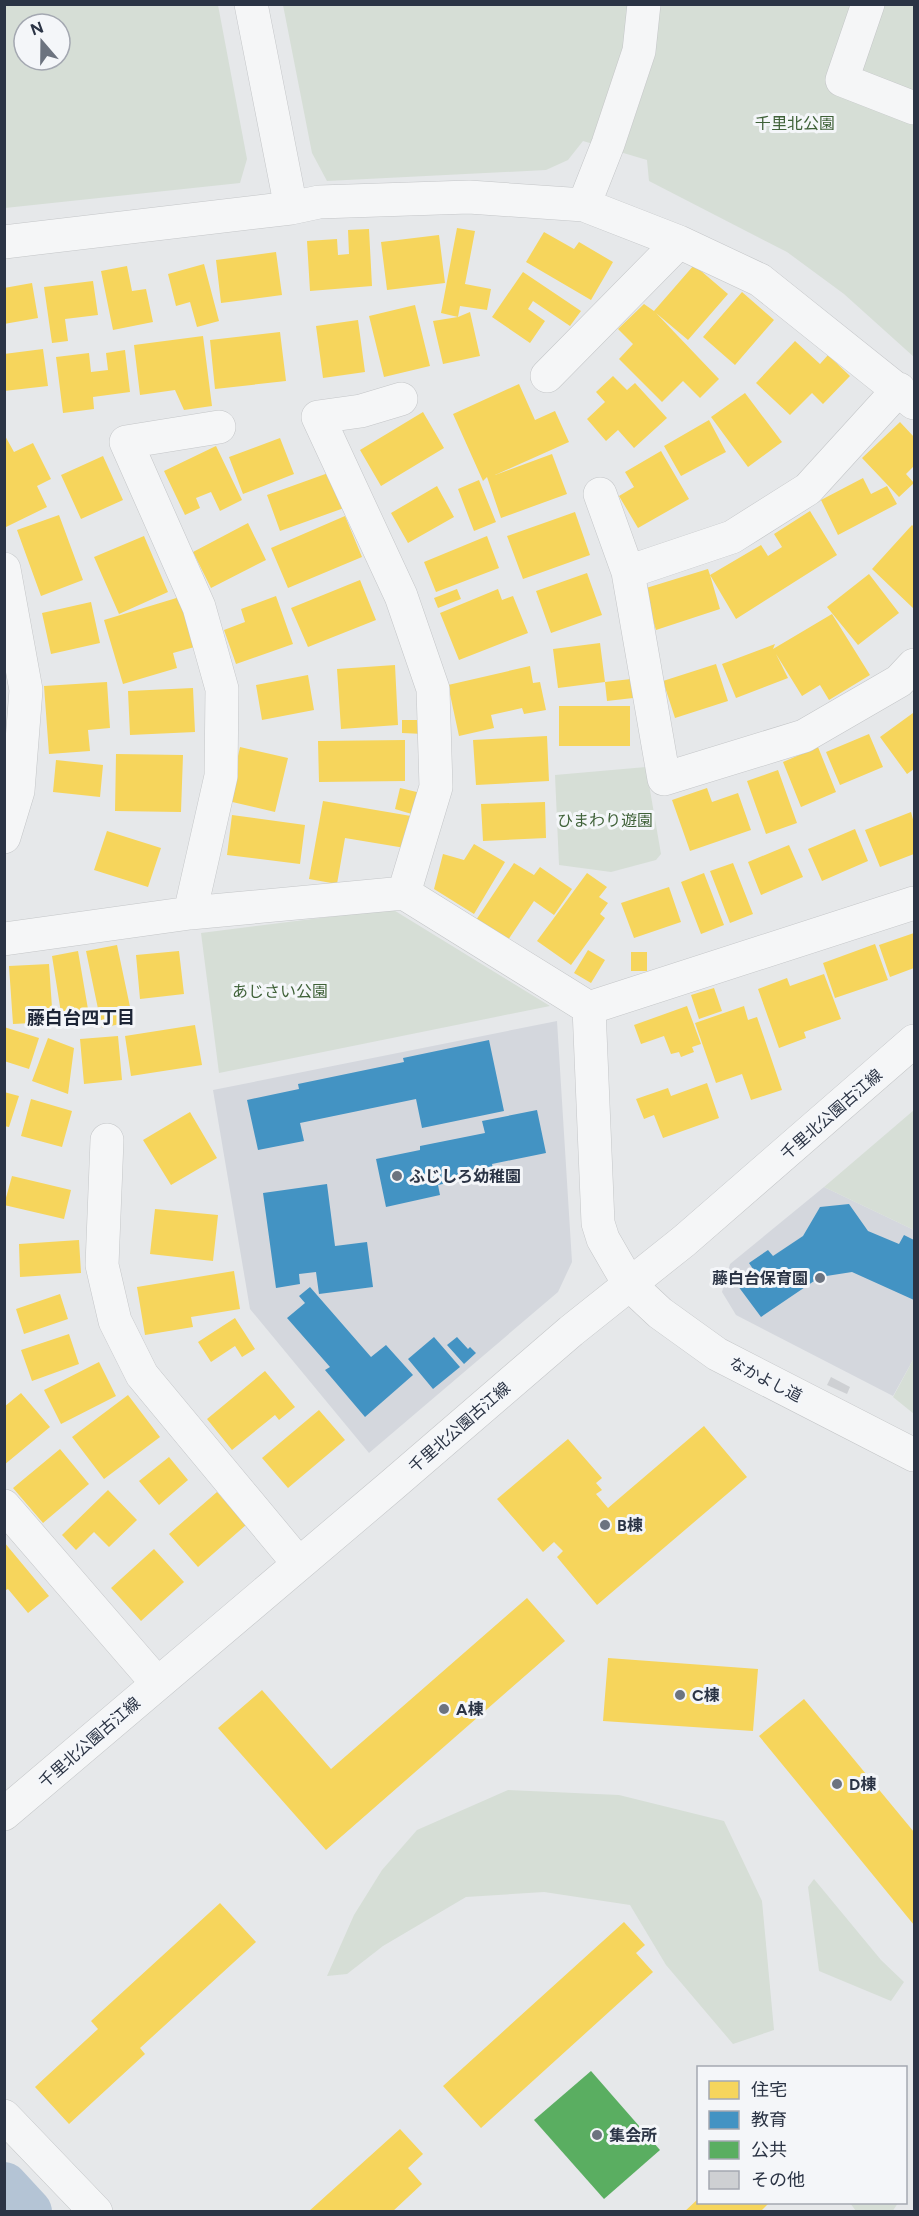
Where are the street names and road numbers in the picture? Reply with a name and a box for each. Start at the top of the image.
street label: 千里北公園古江線 [777,1065,886,1164]
street label: なかよし道 [726,1353,805,1406]
street label: 千里北公園古江線 [405,1378,514,1477]
street label: 千里北公園古江線 [35,1693,144,1792]

